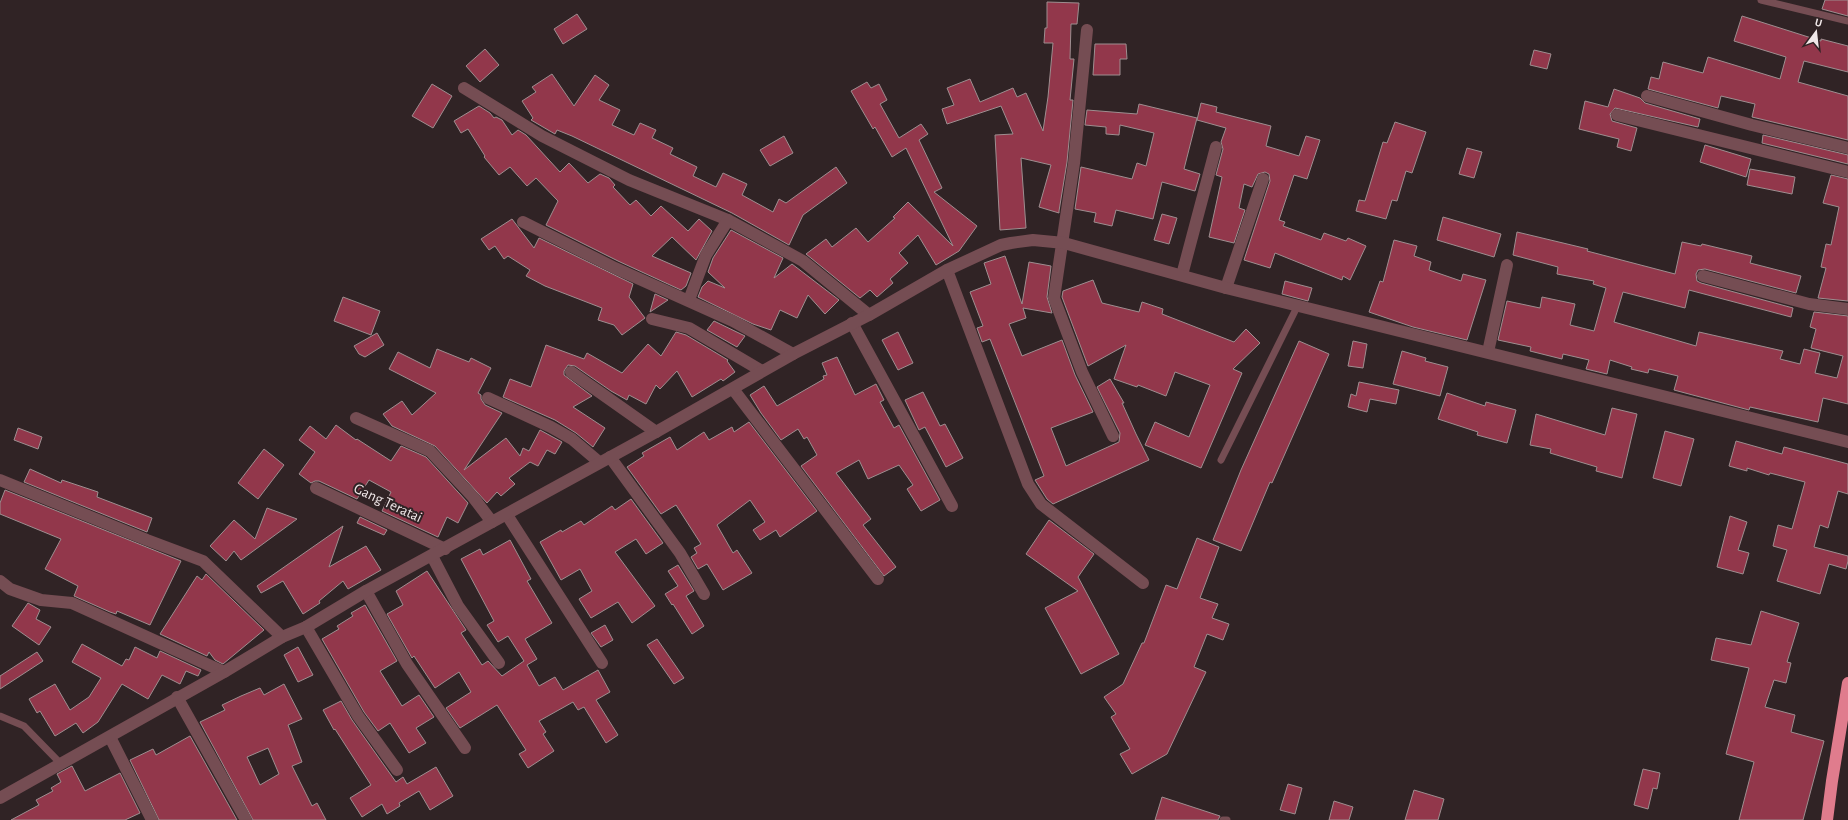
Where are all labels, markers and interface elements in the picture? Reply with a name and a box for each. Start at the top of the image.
north arrow [1796,12,1836,52]
text: U [1814,17,1823,29]
street label: Gang Teratai [352,481,424,525]

